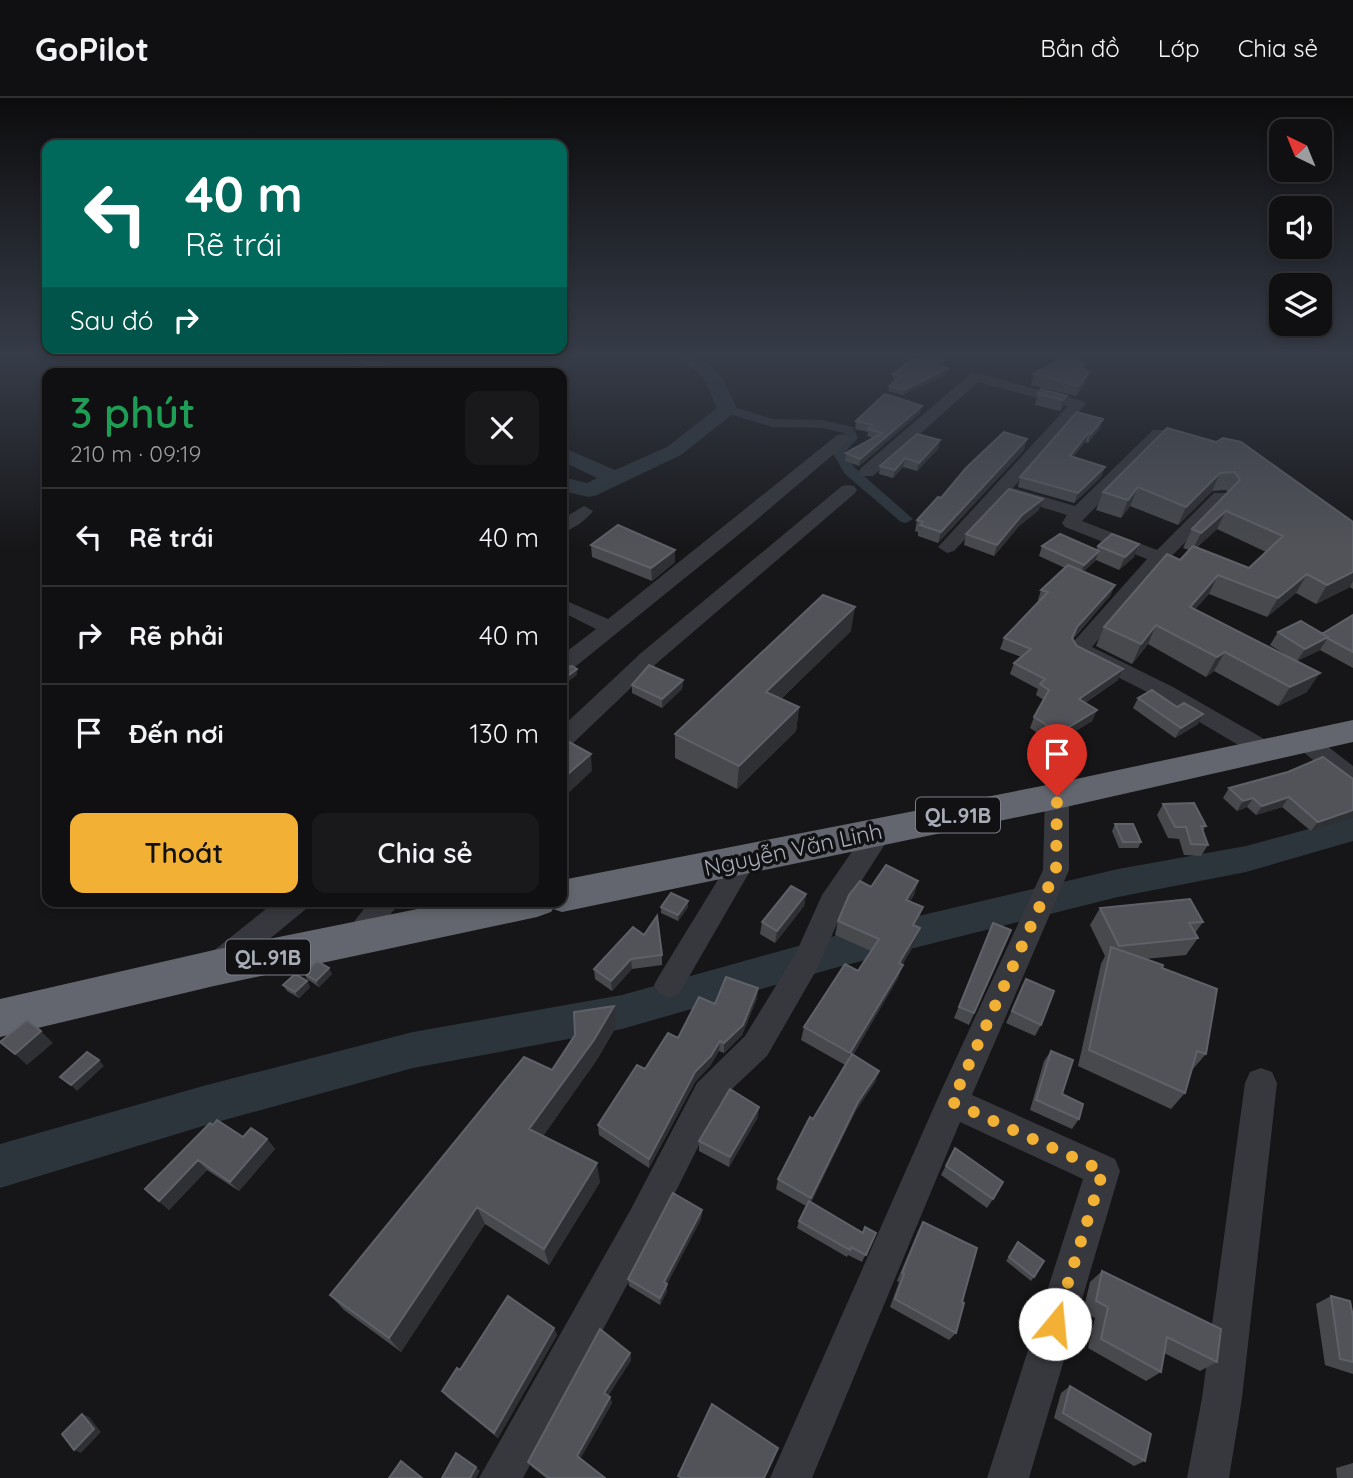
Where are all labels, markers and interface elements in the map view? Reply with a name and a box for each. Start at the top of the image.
text: GoPilot [35,28,149,69]
text: Bản đồ [1040,33,1120,63]
text: Lớp [1158,33,1200,63]
text: Chia sẻ [1238,33,1318,63]
north arrow [1269,119,1332,182]
map controls [1269,119,1332,336]
text: 40 m [185,163,303,224]
icon: left [70,168,161,259]
button: sound [1269,196,1332,259]
text: Rẽ trái [185,224,282,264]
button: layers [1269,273,1332,336]
icon: right [167,301,205,339]
text: Sau đó [70,304,153,337]
text: 3 phút [70,386,195,439]
button: close [465,391,539,465]
text: 210 m · 09:19 [70,439,201,468]
icon: left [70,518,108,556]
text: Rẽ trái [129,521,213,554]
text: 40 m [479,521,539,554]
icon: right [70,616,108,654]
text: Rẽ phải [129,619,223,652]
text: 40 m [479,619,539,652]
icon: arrive [70,714,108,752]
text: Đến nơi [129,717,224,750]
text: 130 m [469,717,539,750]
pin [1027,724,1087,796]
icon: arrive [1038,735,1076,773]
road number: QL.91B [916,798,1000,832]
button: Thoát [70,813,298,893]
button: Chia sẻ [312,813,539,893]
street label: Nguyễn Văn Linh [701,816,885,882]
road number: QL.91B [226,940,310,974]
position arrow [1018,1287,1092,1361]

